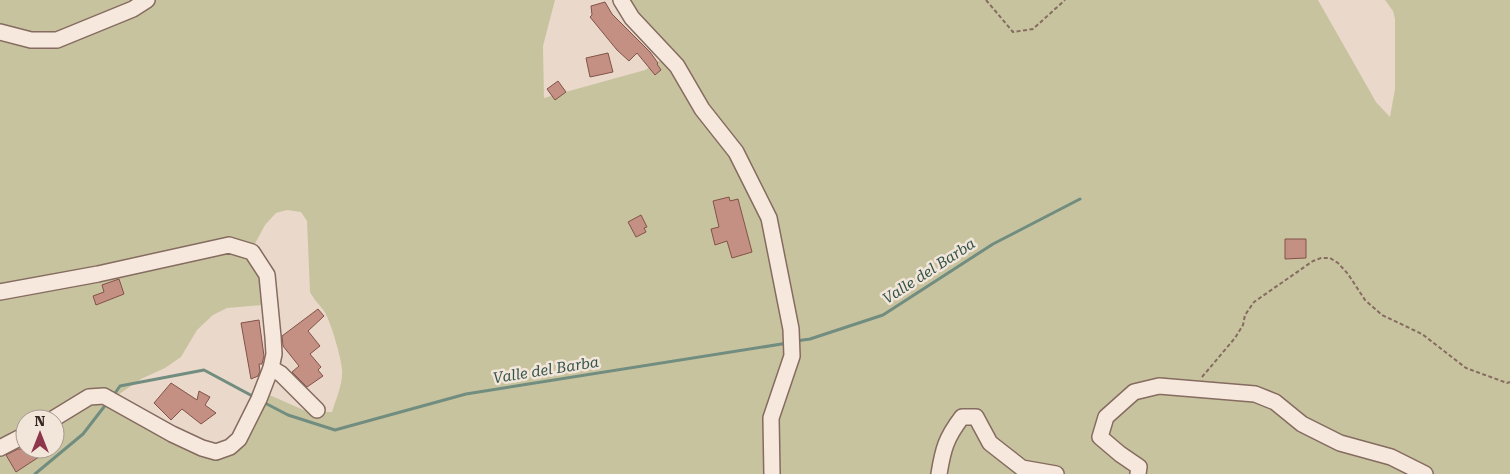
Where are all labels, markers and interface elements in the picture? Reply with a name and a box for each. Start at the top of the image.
water label: Valle del Barba [879,234,979,308]
water label: Valle del Barba [492,353,600,387]
north arrow [15,409,65,459]
text: N [35,413,46,429]

